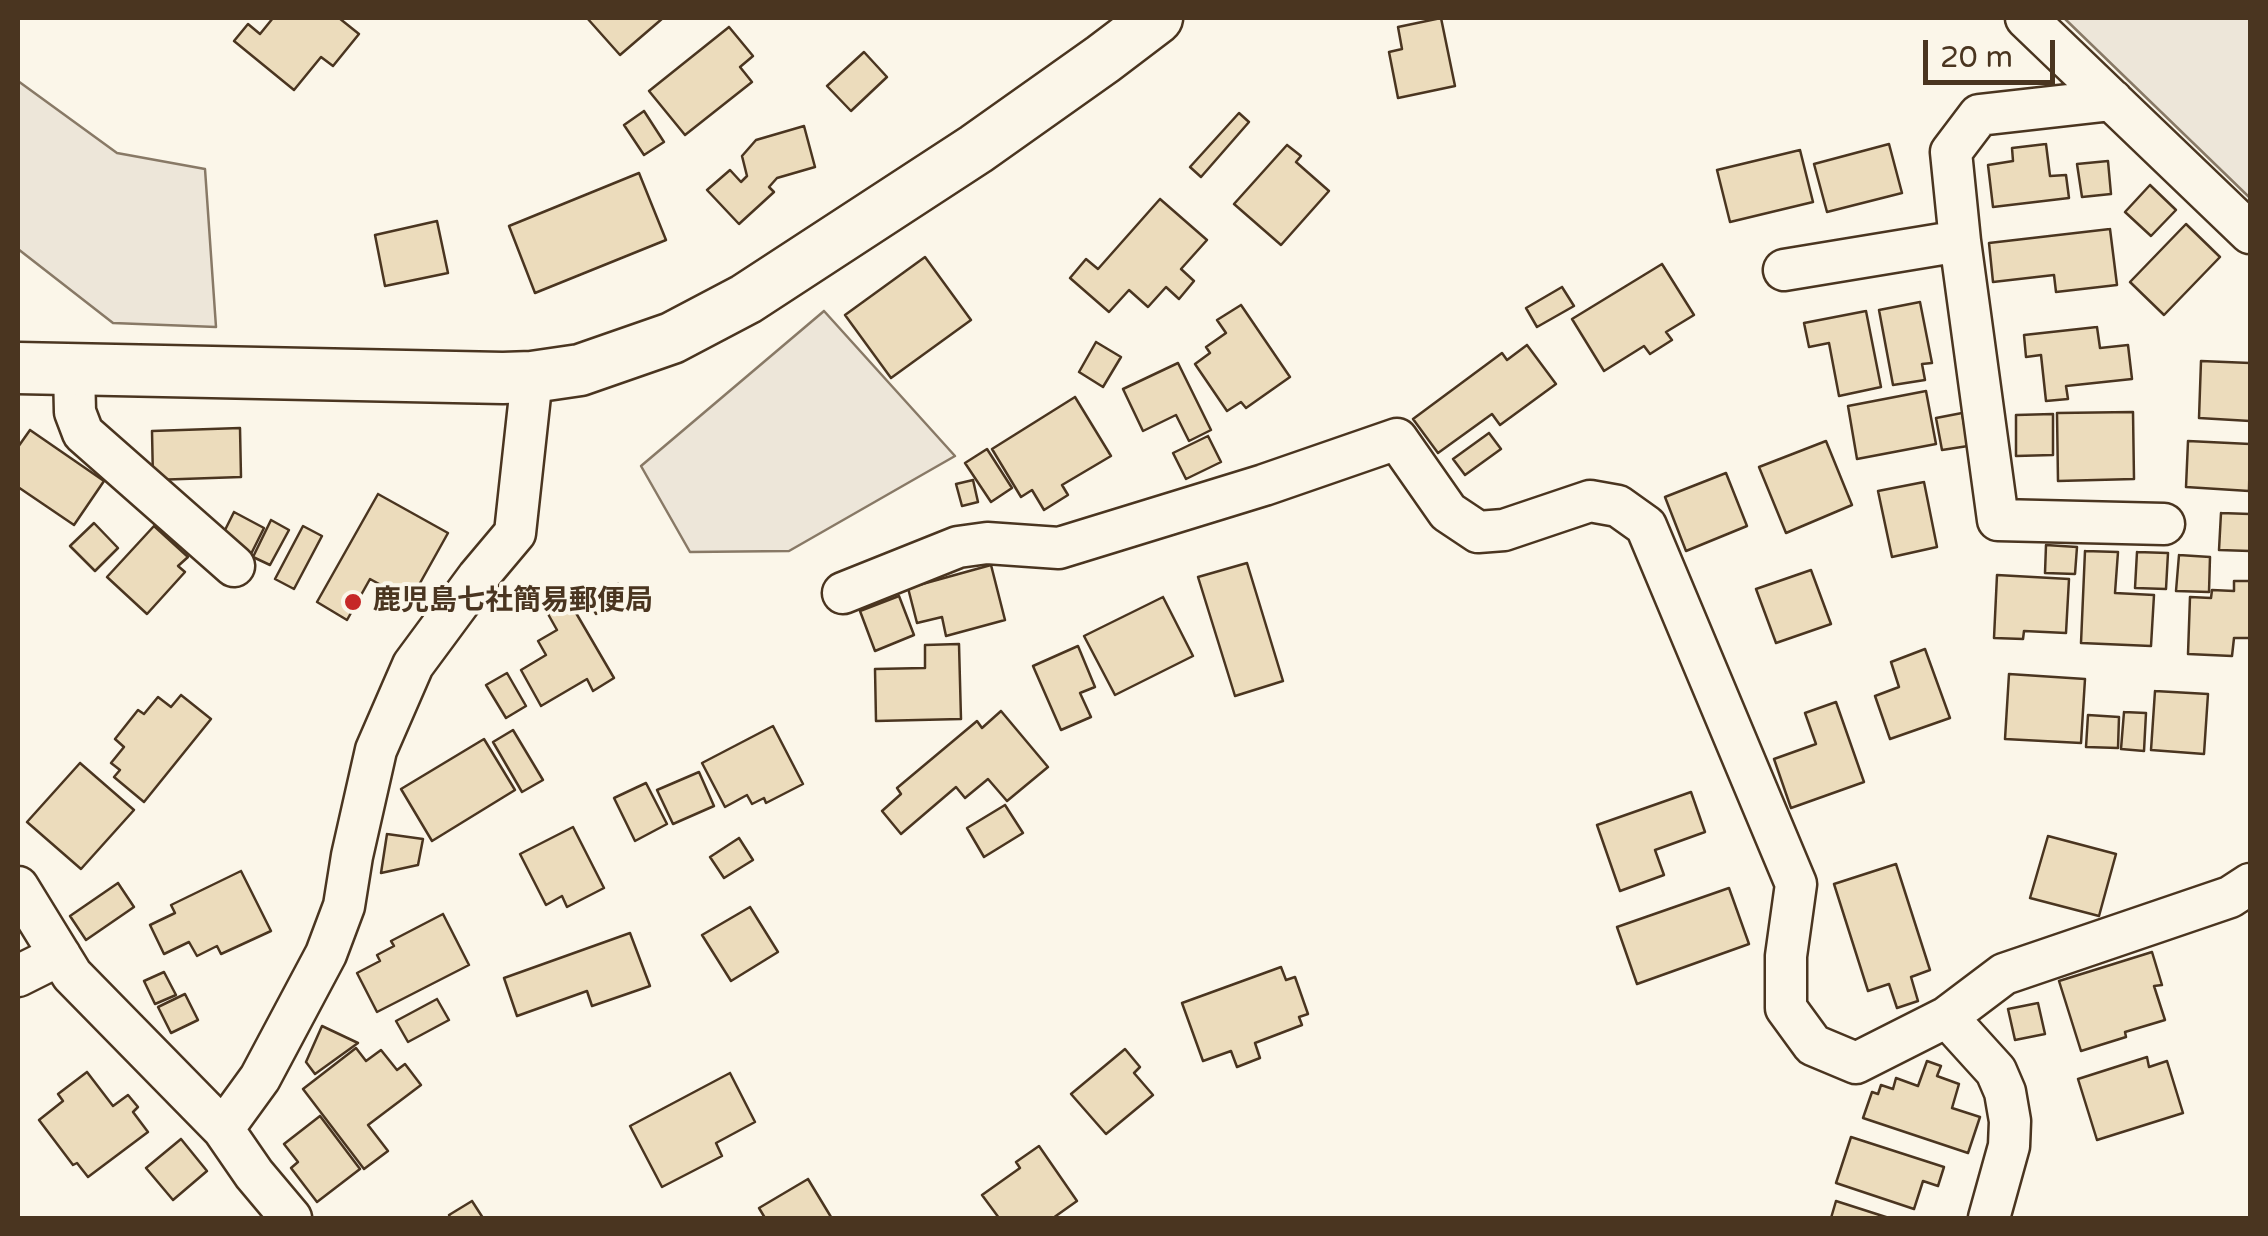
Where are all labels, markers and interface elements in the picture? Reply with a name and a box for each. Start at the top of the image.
scale bar [1928,20,2060,82]
text: 20 m [1940,39,2013,76]
place label: 鹿児島七社簡易郵便局 [373,585,653,619]
marker: 鹿児島七社簡易郵便局 [342,591,364,613]

